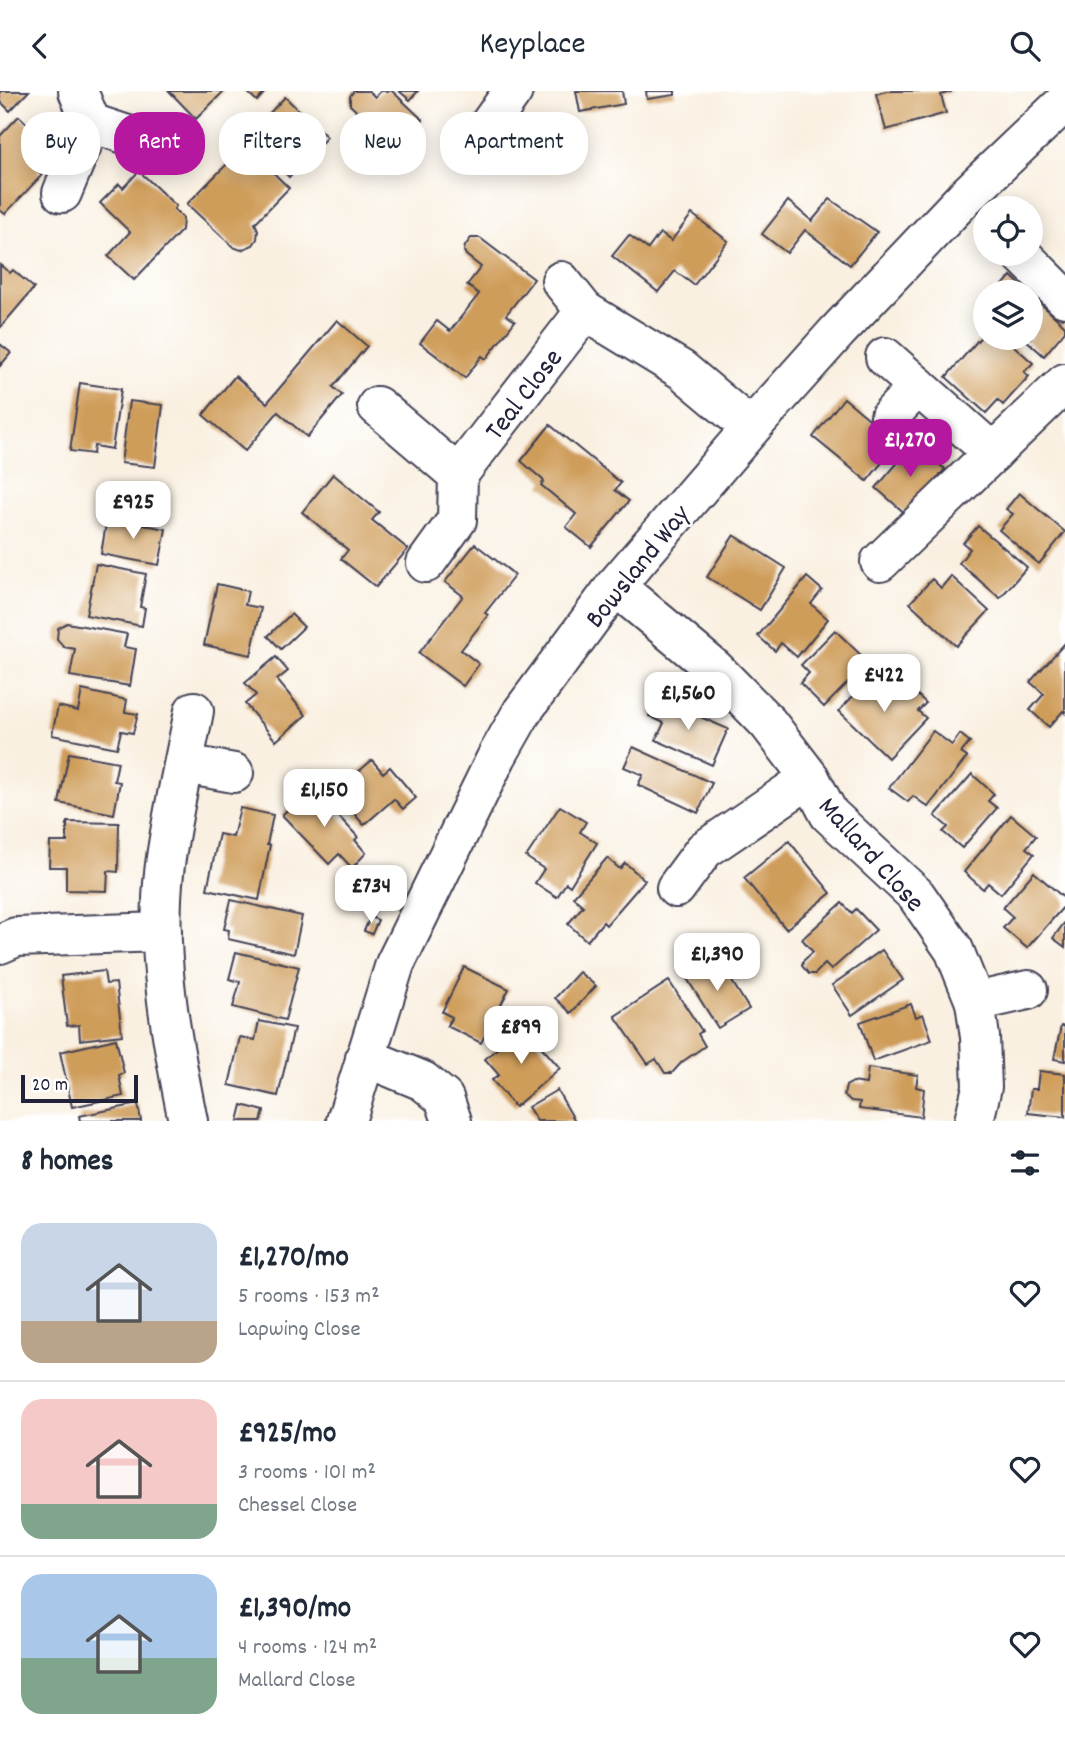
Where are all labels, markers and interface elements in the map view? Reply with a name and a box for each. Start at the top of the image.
text: Keyplace [479,23,586,69]
icon: back [21,27,59,65]
icon: search [1006,27,1044,65]
chip: Buy [21,112,100,175]
chip: Rent [114,112,205,175]
chip: Filters [219,112,326,175]
chip: New [340,112,426,175]
chip: Apartment [440,112,588,175]
map controls [973,196,1043,350]
button: locate [973,196,1043,266]
button: layers [973,280,1043,350]
street label: Teal Close [477,342,575,450]
pin: £1,270 [853,419,967,479]
text: £1,270 [884,425,936,458]
pin: £925 [92,482,174,541]
text: £925 [112,487,154,520]
street label: Bowsland Way [578,497,703,638]
pin: £422 [843,655,925,714]
text: £422 [863,660,905,693]
pin: £1,560 [631,673,745,732]
text: £1,560 [660,678,716,711]
pin: £1,150 [267,769,381,829]
text: £1,150 [299,775,349,808]
street label: Mallard Close [807,790,932,923]
pin: £734 [330,865,412,925]
text: £734 [351,871,391,904]
pin: £1,390 [660,933,774,993]
text: £1,390 [690,939,744,972]
pin: £899 [480,1007,562,1066]
text: £899 [500,1012,542,1045]
scale bar [21,1072,138,1104]
text: 20 m [32,1073,68,1100]
text: 8 homes [21,1142,113,1185]
icon: filters [1006,1144,1044,1182]
text: £1,270/mo [238,1238,349,1281]
icon: home [77,1251,161,1335]
icon: heart [1006,1274,1044,1312]
text: 5 rooms · 153 m² [238,1281,380,1314]
text: Lapwing Close [238,1314,361,1347]
text: £925/mo [238,1414,336,1457]
icon: home [77,1427,161,1511]
icon: heart [1006,1450,1044,1488]
text: 3 rooms · 101 m² [238,1457,376,1490]
text: Chessel Close [238,1490,357,1523]
text: £1,390/mo [238,1589,351,1632]
icon: home [77,1602,161,1686]
icon: heart [1006,1625,1044,1663]
text: 4 rooms · 124 m² [238,1632,377,1665]
text: Mallard Close [238,1665,355,1698]

